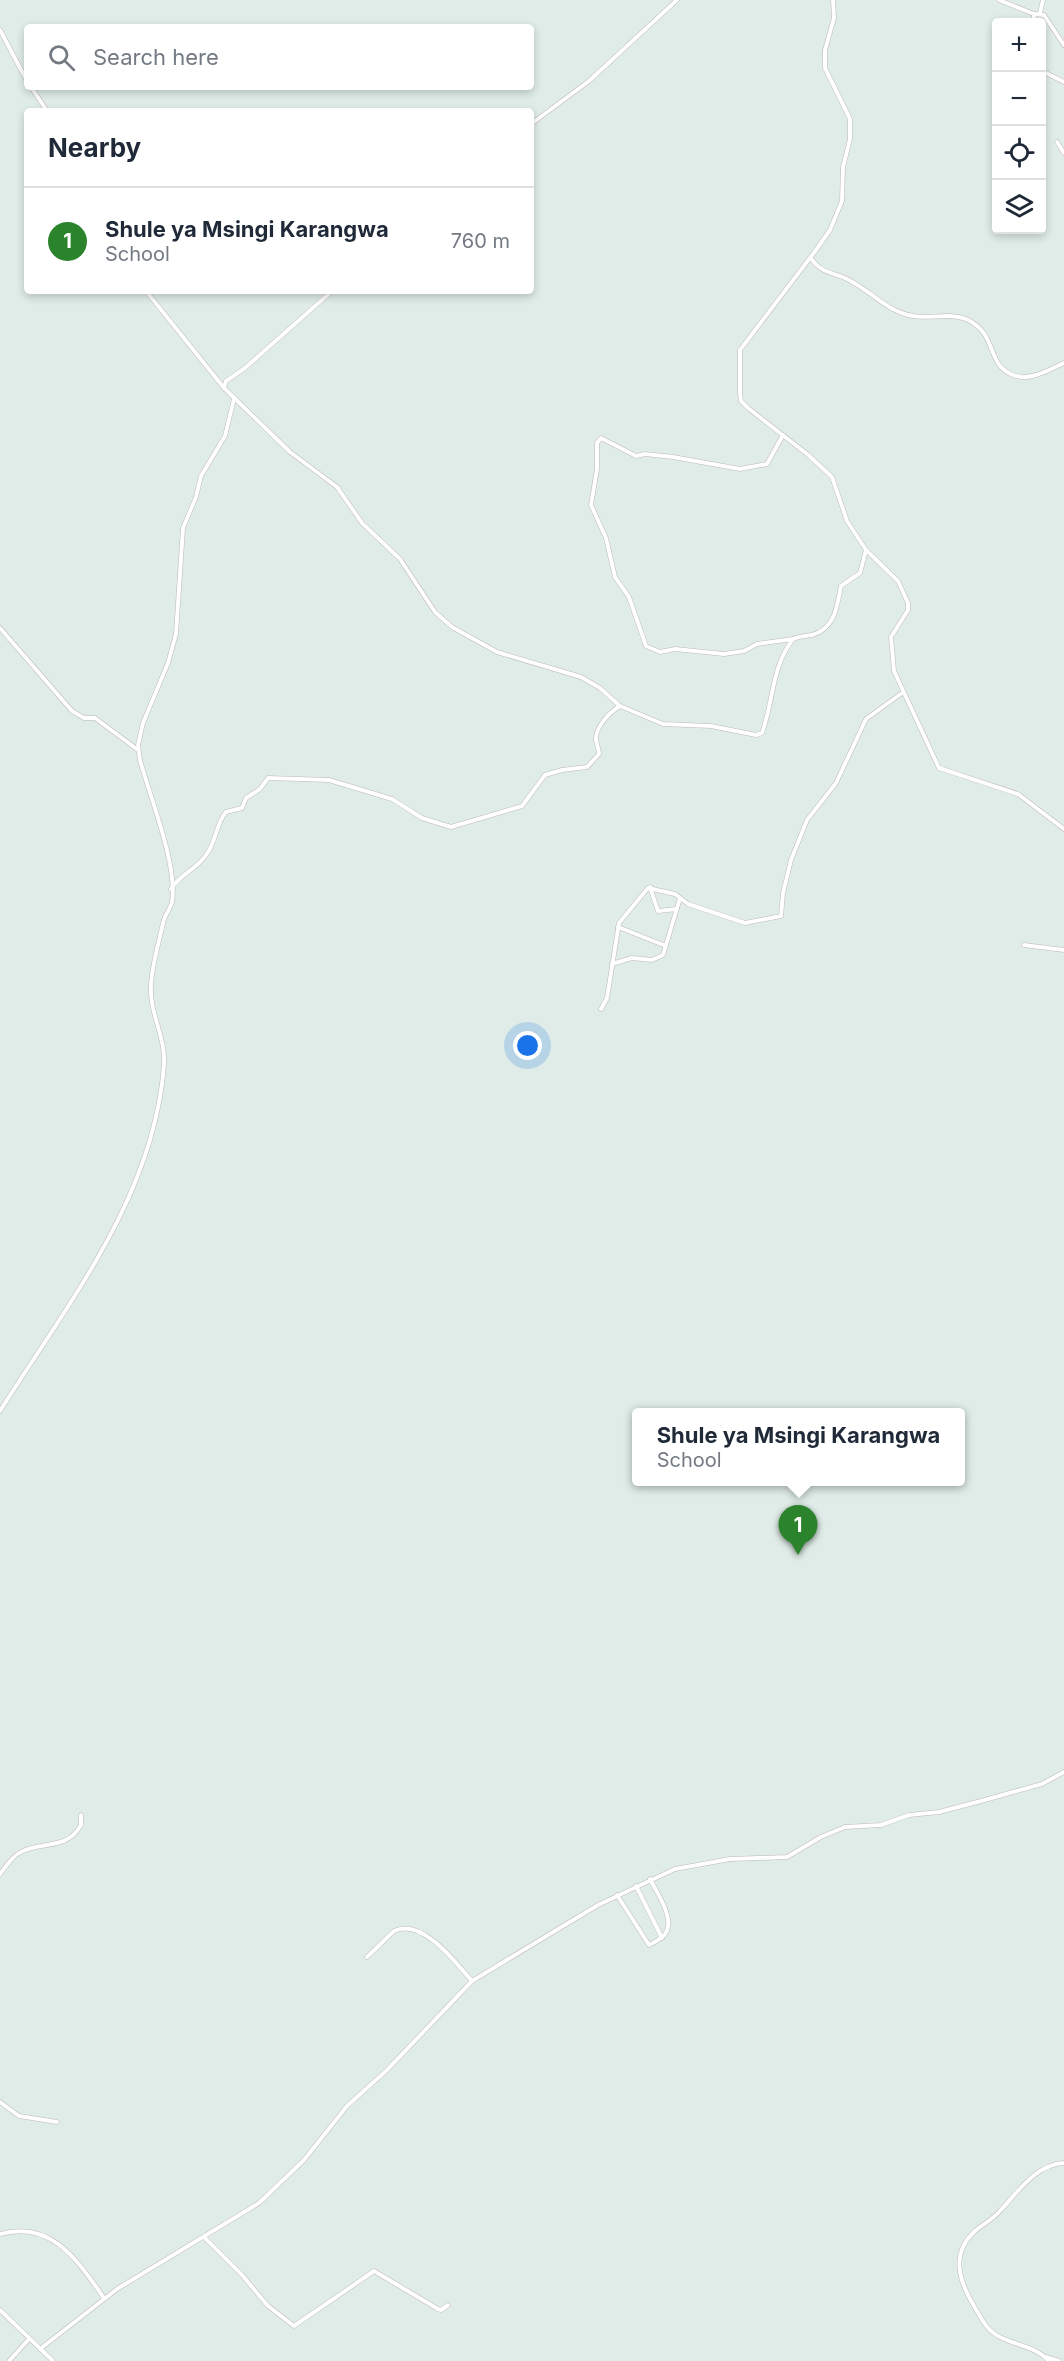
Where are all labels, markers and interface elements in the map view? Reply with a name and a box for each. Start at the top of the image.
map controls [992,18,1046,234]
button: + [992,18,1046,72]
search box [24,24,534,90]
icon: search [45,41,78,74]
text: Search here [93,44,219,70]
button: − [992,72,1046,126]
button: locate [992,126,1046,180]
text: Nearby [48,132,141,163]
button: layers [992,180,1046,234]
text: Shule ya Msingi Karangwa [105,216,389,242]
text: 1 [63,229,72,253]
text: 760 m [451,229,510,253]
text: School [105,242,170,266]
your location [513,1031,542,1060]
popup [632,1408,965,1486]
text: Shule ya Msingi Karangwa [657,1422,940,1448]
text: School [657,1448,722,1472]
pin: 1 [778,1506,818,1555]

